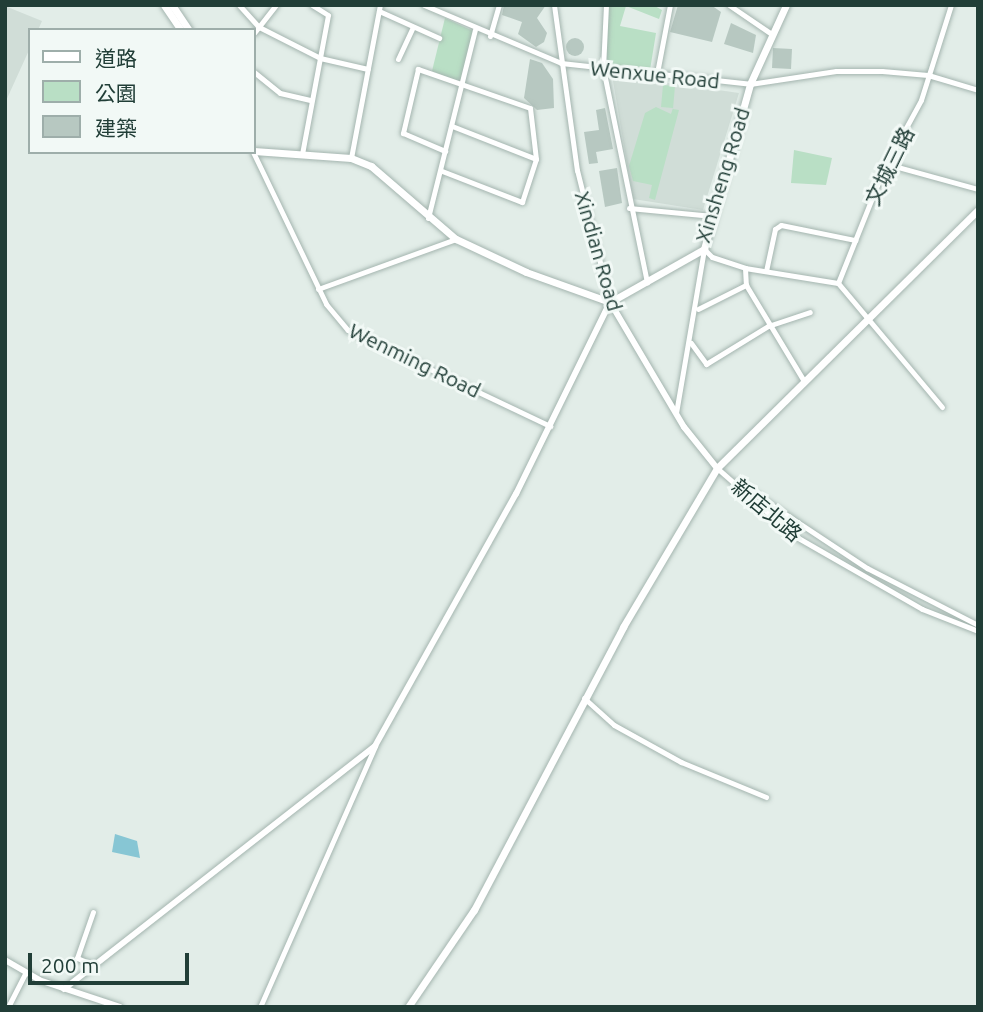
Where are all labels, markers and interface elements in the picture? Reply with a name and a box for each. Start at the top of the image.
legend [28,28,256,154]
text: 道路 [95,46,137,70]
street label: Wenxue Road [589,55,721,93]
text: 公園 [95,81,137,105]
street label: Xinsheng Road [689,104,755,246]
text: 建築 [95,116,137,140]
street label: 文城三路 [859,123,919,209]
street label: Xindian Road [570,188,628,314]
street label: Wenming Road [345,317,485,403]
street label: 新店北路 [727,473,807,547]
scale bar [32,939,192,983]
text: 200 m [41,953,99,977]

